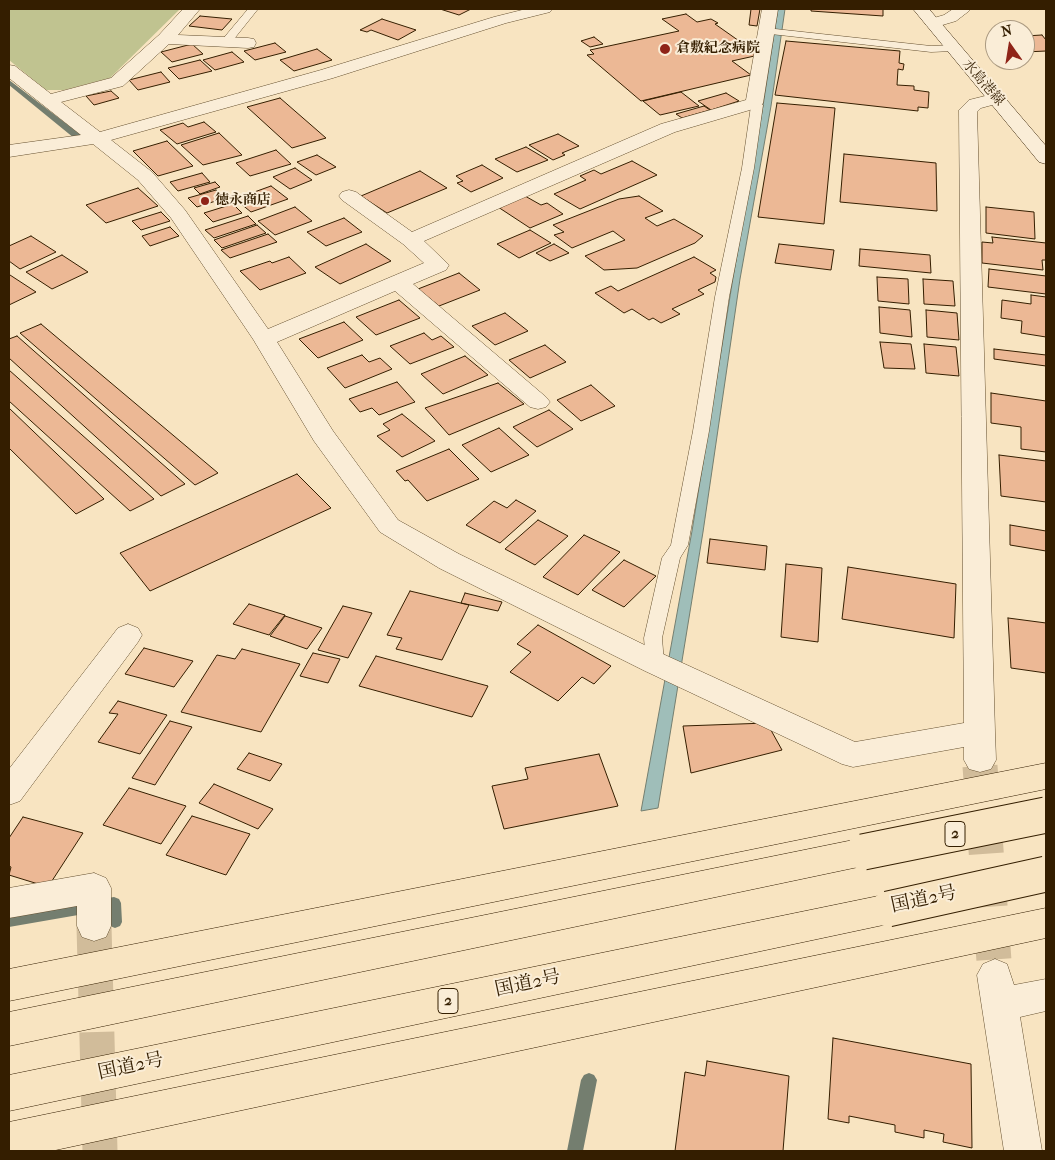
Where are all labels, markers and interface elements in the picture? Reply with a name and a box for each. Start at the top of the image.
north arrow [985,20,1035,70]
text: N [1000,21,1014,40]
place label: 倉敷紀念病院 [676,41,760,57]
marker: 倉敷紀念病院 [658,42,672,56]
street label: 水島港線 [958,56,1008,110]
place label: 徳永商店 [215,193,271,209]
marker: 徳永商店 [199,195,211,207]
road number: 2 [945,822,965,846]
street label: 国道2号 [889,882,959,918]
street label: 国道2号 [493,966,563,1002]
road number: 2 [438,988,458,1014]
street label: 国道2号 [96,1049,166,1085]

